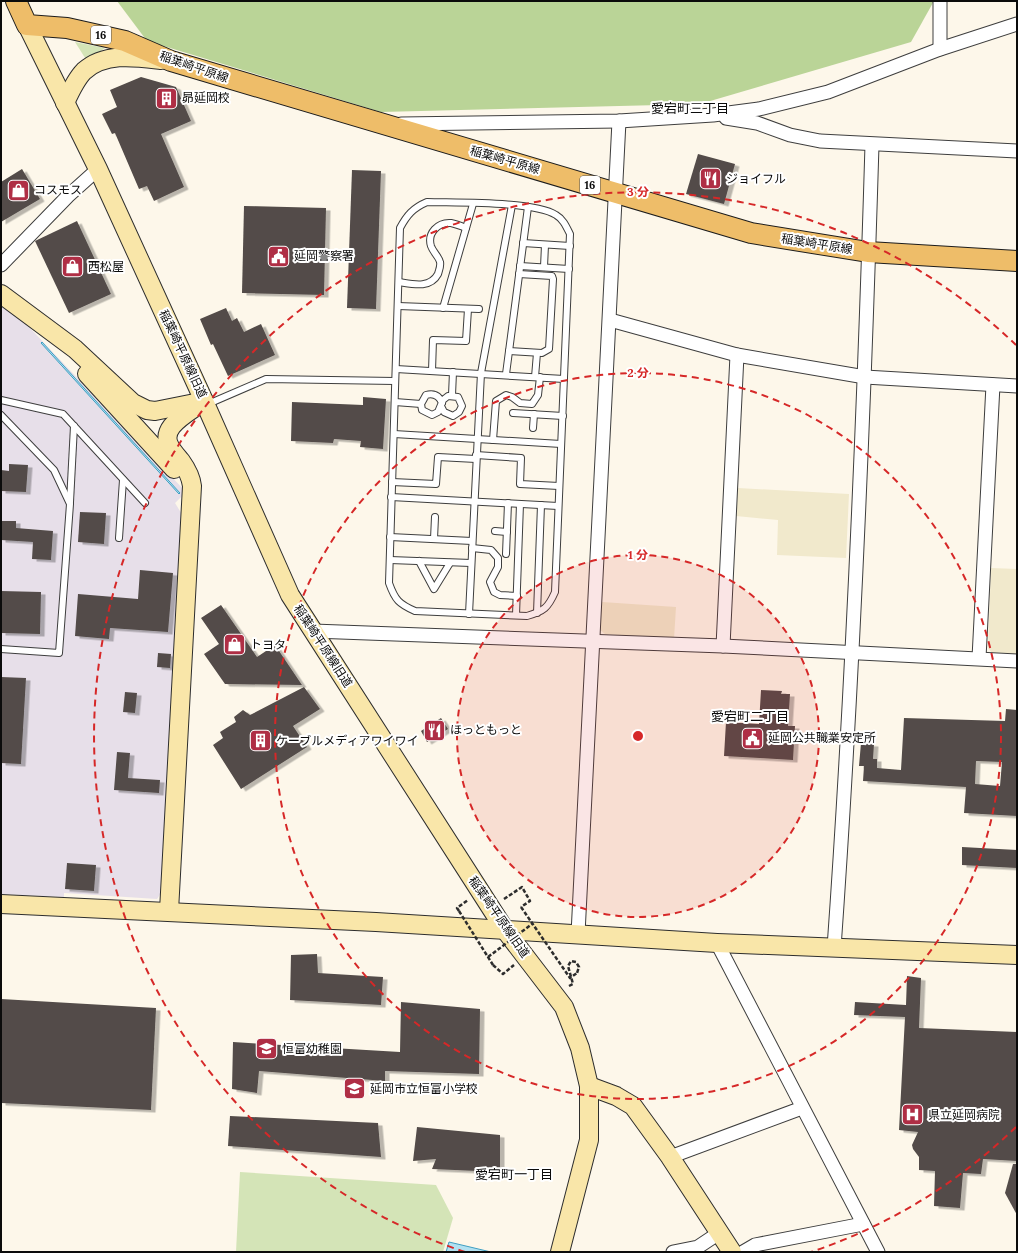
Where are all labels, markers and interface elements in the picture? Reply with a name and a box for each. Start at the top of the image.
road number: 16 [91,26,111,44]
street label: 稲葉崎平原線 [158,48,231,85]
building icon: 昴延岡校 [153,85,179,111]
place label: 昴延岡校 [182,90,230,105]
district label: 愛宕町三丁目 [651,100,729,117]
street label: 稲葉崎平原線 [468,142,542,177]
restaurant icon: ジョイフル [698,166,724,192]
place label: ジョイフル [726,171,786,186]
road number: 16 [580,176,600,194]
shop icon: コスモス [5,177,31,203]
place label: コスモス [34,182,82,197]
text: 3 分 [627,184,649,199]
street label: 稲葉崎平原線 [780,230,854,257]
public building icon: 延岡警察署 [266,243,292,269]
place label: 延岡警察署 [294,248,354,263]
shop icon: 西松屋 [60,254,86,280]
place label: 西松屋 [88,259,124,274]
street label: 稲葉崎平原線旧道 [156,307,211,400]
text: 2 分 [627,365,649,380]
text: 1 分 [628,547,648,562]
street label: 稲葉崎平原線旧道 [291,601,356,690]
shop icon: トヨタ [221,632,247,658]
place label: トヨタ [250,637,286,652]
district label: 愛宕町二丁目 [711,708,789,725]
restaurant icon: ほっともっと [421,717,447,743]
place label: ほっともっと [450,722,522,737]
public building icon: 延岡公共職業安定所 [739,725,765,751]
building icon: ケーブルメディアワイワイ [248,728,274,754]
centre of rings [631,729,645,743]
place label: 延岡公共職業安定所 [768,730,876,745]
place label: ケーブルメディアワイワイ [276,733,418,748]
street label: 稲葉崎平原線旧道 [466,873,533,960]
school or university icon: 恒富幼稚園 [254,1036,280,1062]
place label: 恒富幼稚園 [282,1041,342,1056]
school or university icon: 延岡市立恒富小学校 [341,1076,367,1102]
place label: 延岡市立恒富小学校 [370,1081,478,1096]
hospital icon: 県立延岡病院 [900,1102,926,1128]
place label: 県立延岡病院 [928,1107,1000,1122]
district label: 愛宕町一丁目 [475,1166,553,1183]

